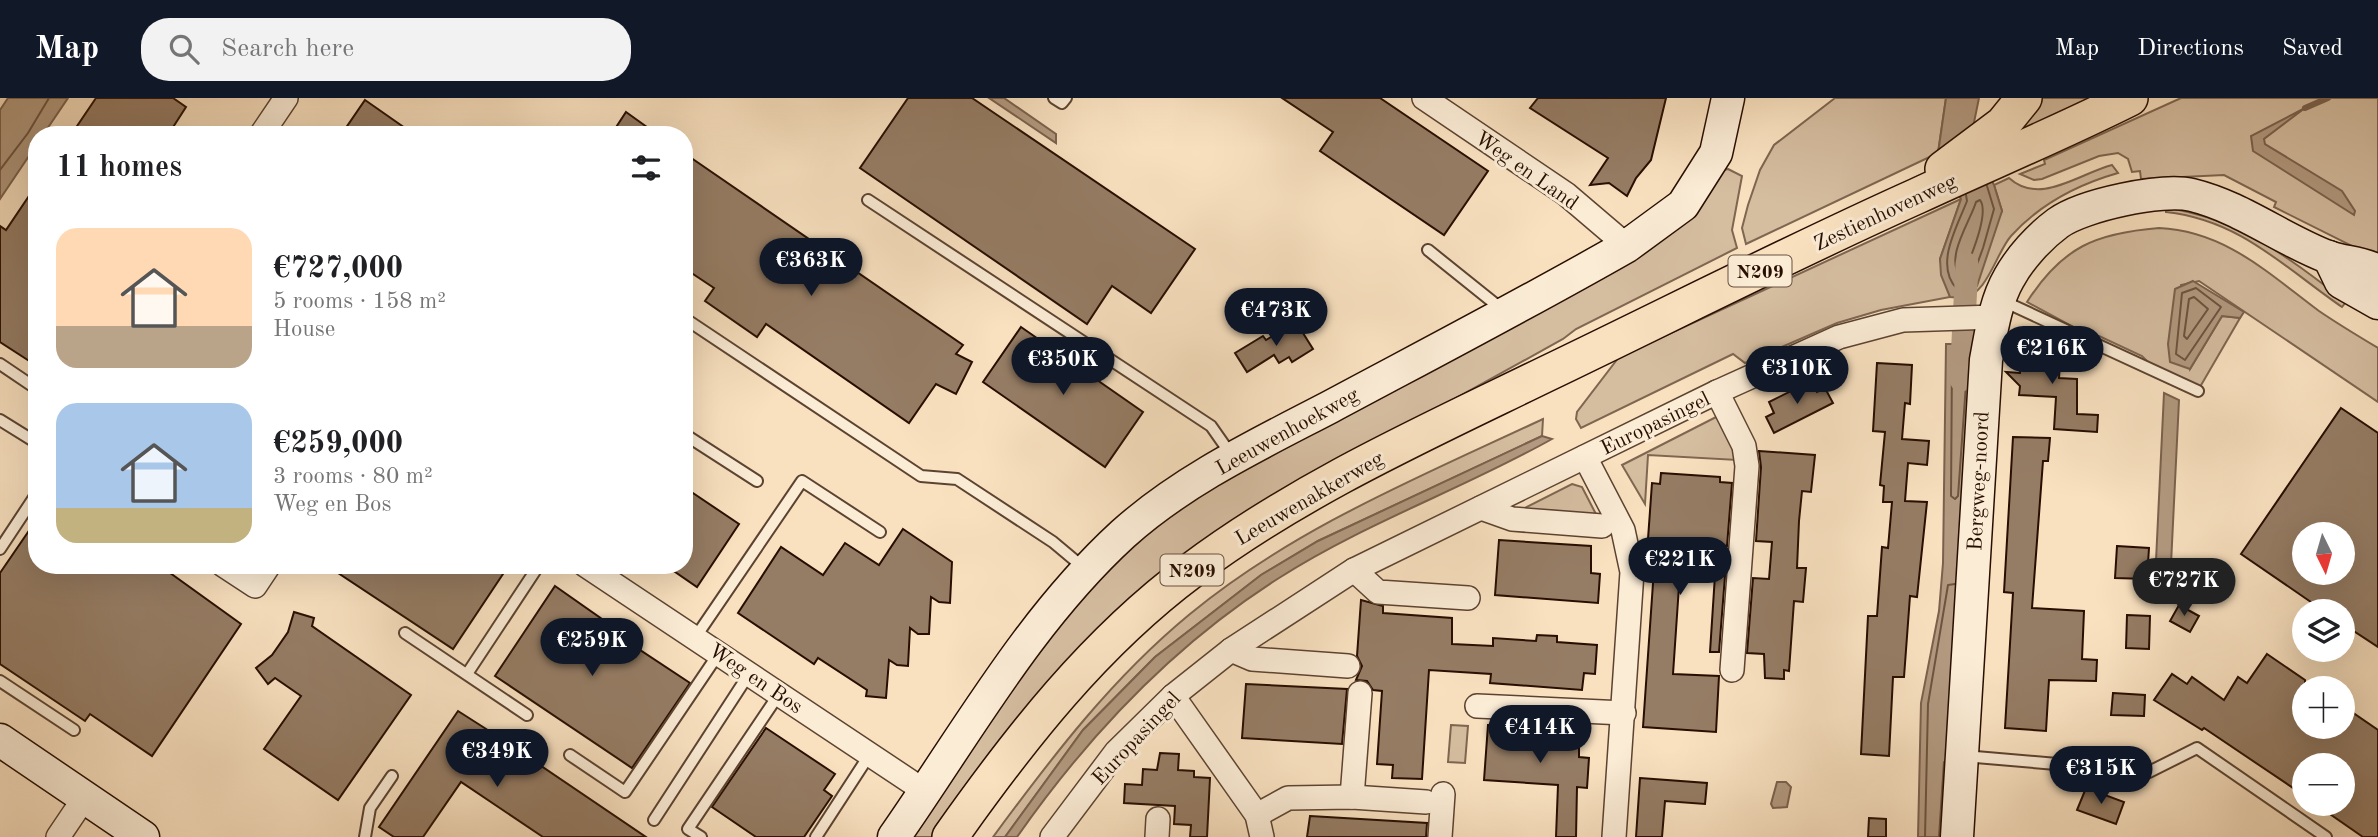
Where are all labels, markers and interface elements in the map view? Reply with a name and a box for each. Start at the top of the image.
search box [141,18,631,81]
icon: search [165,30,203,68]
text: Map [35,33,99,66]
text: Search here [221,36,354,62]
text: Map [2055,37,2099,61]
text: Directions [2137,37,2244,61]
text: Saved [2282,37,2343,61]
street label: Weg en Land [1471,128,1582,215]
icon: filters [627,149,665,187]
text: 11 homes [56,153,182,183]
street label: Zestienhovenweg [1811,171,1961,256]
pin: €363K [762,238,860,298]
text: €363K [775,249,847,272]
text: €727,000 [273,254,403,284]
icon: home [112,256,196,340]
road number: N209 [1728,256,1792,286]
pin: €473K [1227,288,1325,348]
text: 5 rooms · 158 m² [273,290,446,313]
text: €473K [1240,299,1312,322]
text: House [273,318,335,341]
pin: €216K [2003,327,2101,386]
text: €216K [2016,337,2088,360]
pin: €350K [1014,338,1112,397]
pin: €310K [1748,346,1846,406]
text: €350K [1027,348,1099,371]
text: €310K [1761,357,1833,380]
street label: Leeuwenhoekweg [1213,384,1363,480]
street label: Europasingel [1598,389,1714,460]
street label: Bergweg-noord [1965,411,1994,551]
text: €259,000 [273,429,403,459]
icon: home [112,431,196,515]
street label: Leeuwenakkerweg [1232,448,1388,550]
text: 3 rooms · 80 m² [273,465,433,488]
text: Weg en Bos [273,493,392,516]
north arrow [2292,522,2356,584]
map controls [2292,522,2355,816]
pin: €221K [1631,538,1729,597]
text: €221K [1644,548,1716,571]
road number: N209 [1160,555,1224,586]
pin: €727K [2135,559,2233,618]
text: €727K [2148,569,2220,592]
button: layers [2292,599,2355,662]
pin: €259K [543,618,641,678]
text: €259K [556,629,628,652]
street label: Weg en Bos [704,640,806,718]
button: + [2292,676,2355,739]
street label: Europasingel [1089,688,1186,790]
pin: €414K [1491,706,1589,765]
text: €414K [1504,716,1576,739]
pin: €349K [448,730,546,789]
text: €349K [461,740,533,763]
pin: €315K [2052,746,2150,806]
button: − [2292,753,2355,816]
text: €315K [2065,757,2137,780]

